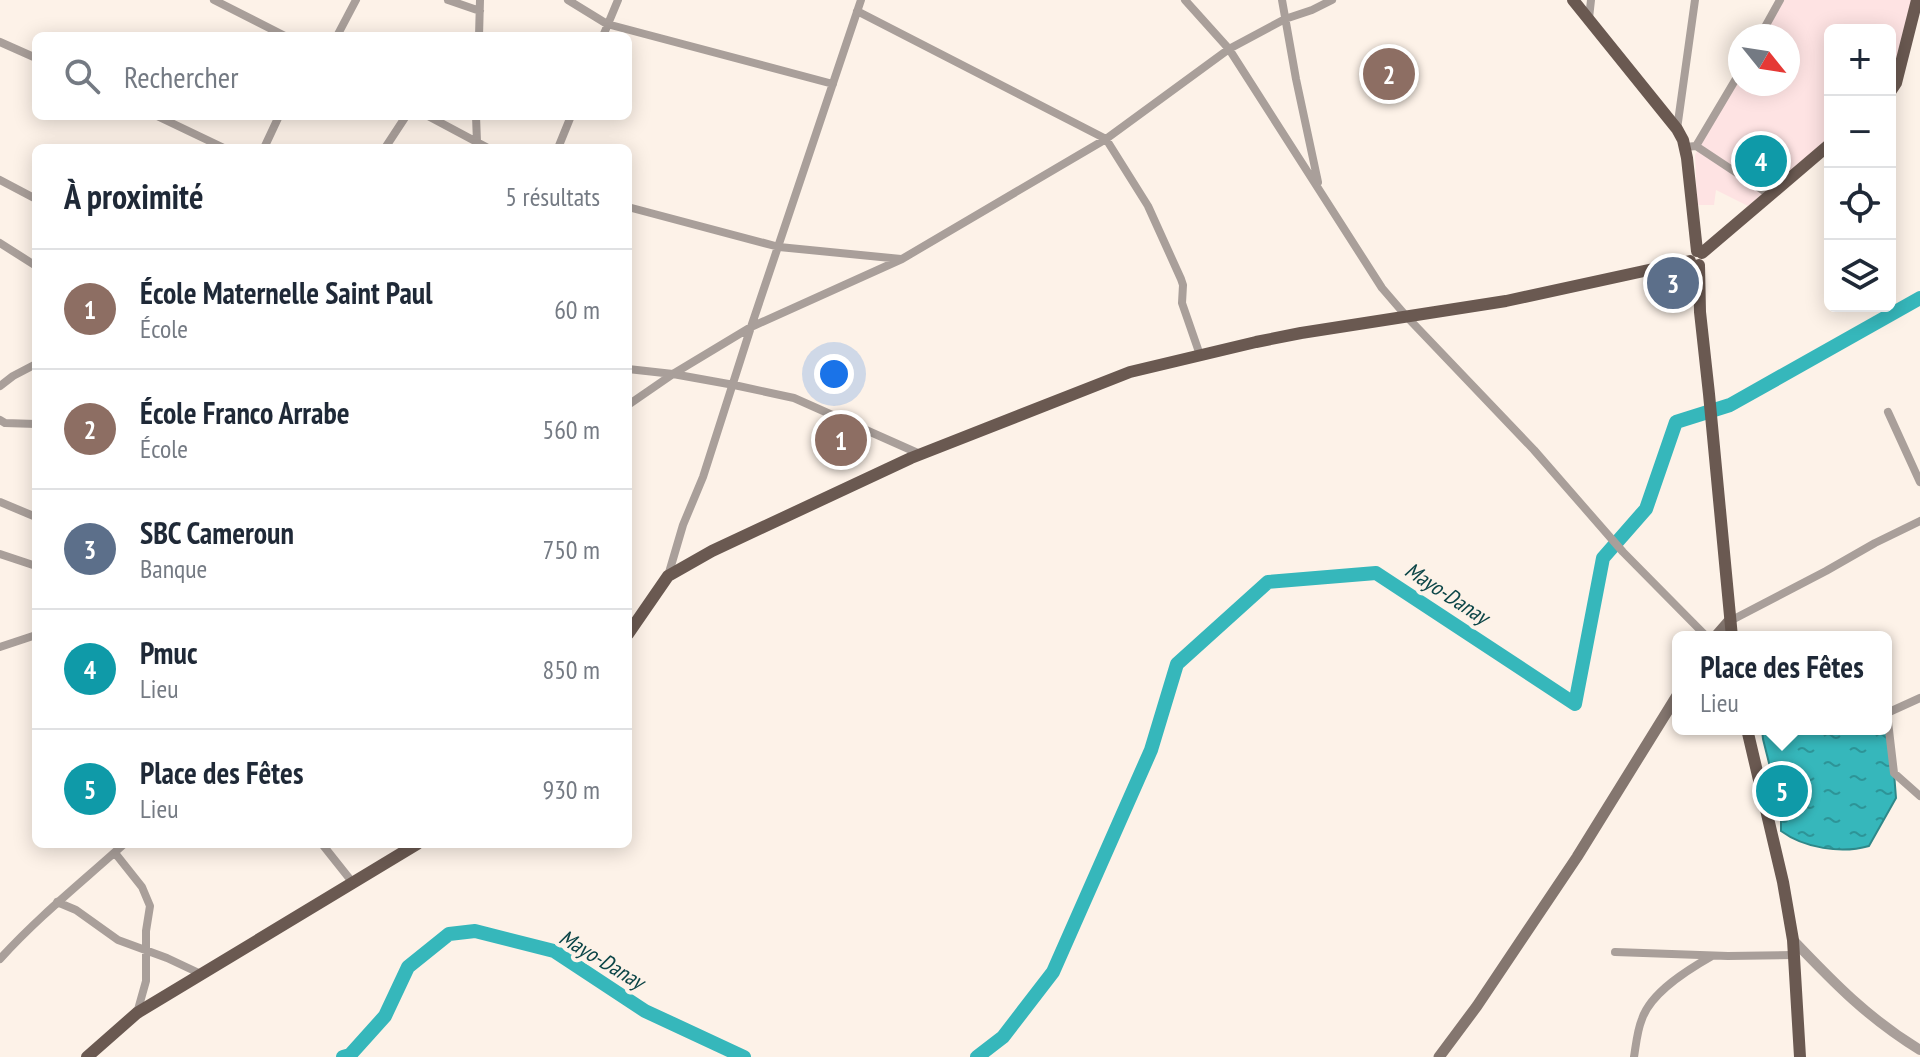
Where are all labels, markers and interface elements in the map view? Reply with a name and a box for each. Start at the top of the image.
north arrow [1728,24,1800,96]
map controls [1824,24,1896,312]
button: + [1824,24,1896,96]
search box [32,32,632,120]
pin: 2 [1363,44,1415,104]
icon: search [60,54,104,98]
text: Rechercher [124,57,238,96]
button: − [1824,96,1896,168]
pin: 4 [1735,131,1787,191]
button: locate [1824,168,1896,240]
text: À proximité [64,174,204,218]
text: 5 résultats [505,180,600,213]
button: layers [1824,240,1896,312]
pin: 3 [1647,253,1699,313]
text: École Maternelle Saint Paul [140,273,433,312]
text: 1 [84,293,96,326]
text: 60 m [554,293,600,326]
text: École [140,312,188,345]
your location [814,354,854,394]
text: École Franco Arrabe [140,393,350,432]
pin: 1 [815,410,867,470]
text: 2 [84,413,96,446]
text: 560 m [542,413,600,446]
text: École [140,432,188,465]
text: SBC Cameroun [140,513,294,552]
text: 3 [84,533,96,566]
text: 750 m [542,533,600,566]
text: Banque [140,552,207,585]
water label: Mayo-Danay [1400,556,1496,632]
popup [1672,631,1892,735]
text: Pmuc [140,633,197,672]
text: Place des Fêtes [1700,647,1864,686]
text: 4 [84,653,96,686]
text: 850 m [542,653,600,686]
text: Lieu [140,672,178,705]
text: Lieu [1700,686,1739,719]
text: Place des Fêtes [140,753,303,792]
pin: 5 [1756,761,1808,821]
text: 5 [84,773,96,806]
text: 930 m [542,773,600,806]
text: Lieu [140,792,178,825]
water label: Mayo-Danay [554,923,652,997]

